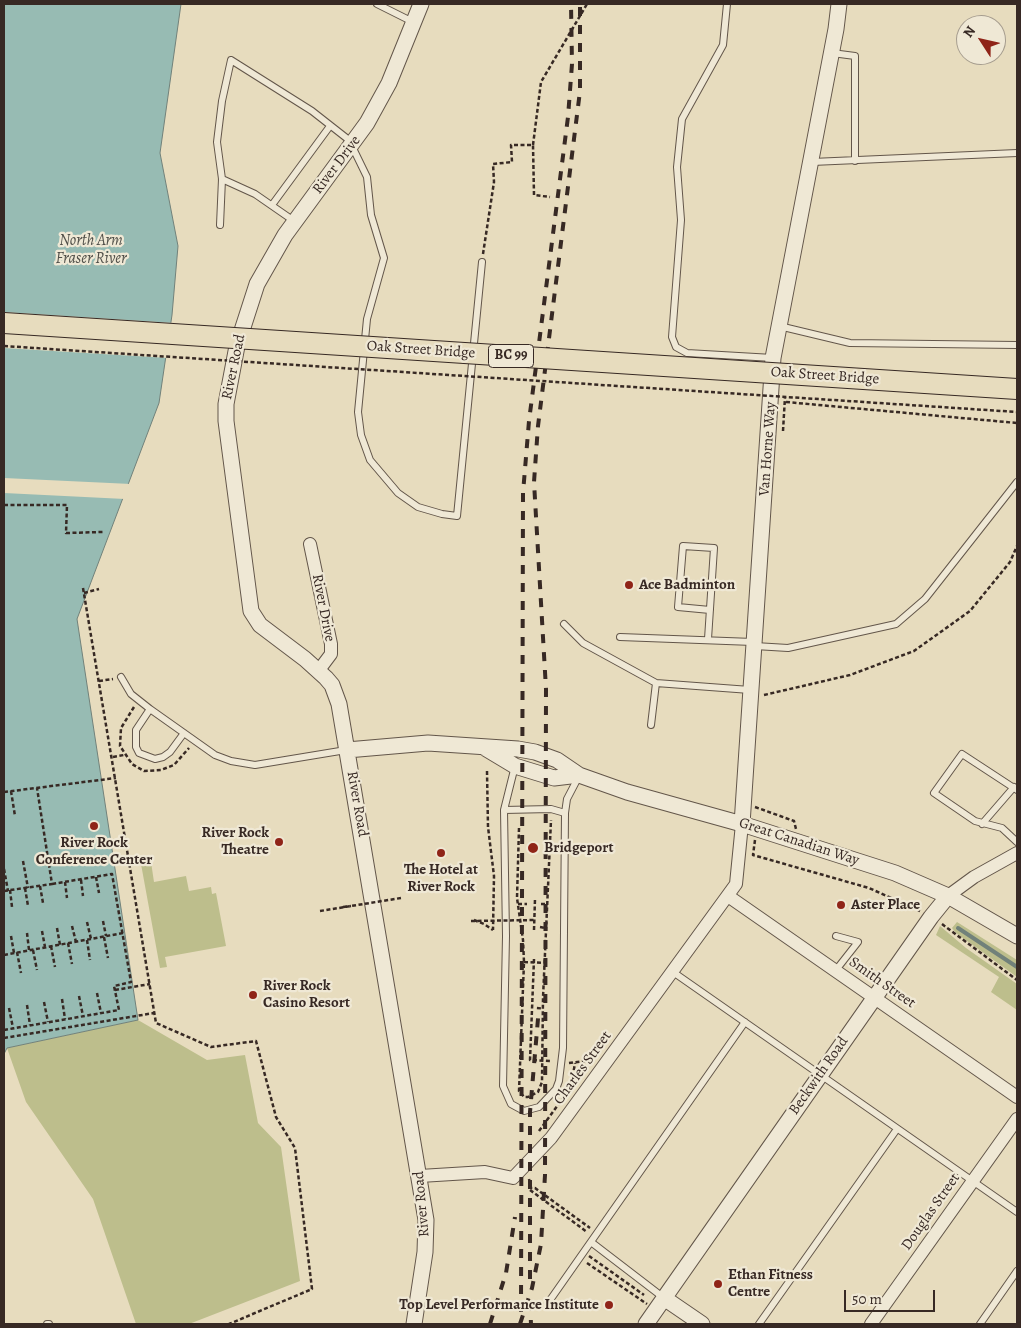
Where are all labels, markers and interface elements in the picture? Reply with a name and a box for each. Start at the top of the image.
north arrow [956,15,1006,65]
text: N [958,22,980,41]
street label: River Drive [309,132,365,198]
water label: North Arm Fraser River [56,231,126,269]
street label: River Road [218,333,250,401]
street label: Oak Street Bridge [366,337,476,363]
road number: BC 99 [488,344,534,368]
street label: Oak Street Bridge [770,363,880,389]
street label: Van Horne Way [756,401,780,497]
street label: River Drive [308,573,338,643]
place label: Ace Badminton [639,576,735,594]
marker: Ace Badminton [623,579,635,591]
street label: River Road [342,770,372,838]
street label: Great Canadian Way [737,814,861,870]
marker: River Rock Conference Center [88,820,100,832]
place label: River Rock Theatre [202,824,269,859]
place label: River Rock Conference Center [36,834,152,869]
marker: River Rock Theatre [273,836,285,848]
place label: Bridgeport [544,839,613,857]
marker: Bridgeport [526,841,540,855]
marker: The Hotel at River Rock [435,847,447,859]
place label: The Hotel at River Rock [404,861,478,896]
place label: Aster Place [851,896,920,914]
marker: Aster Place [835,899,847,911]
street label: Smith Street [845,953,919,1013]
place label: River Rock Casino Resort [263,977,350,1012]
marker: River Rock Casino Resort [247,989,259,1001]
street label: Charles Street [550,1028,616,1108]
street label: Beckwith Road [785,1033,853,1119]
street label: River Road [410,1170,434,1238]
street label: Douglas Street [898,1170,964,1254]
place label: Ethan Fitness Centre [728,1266,813,1301]
marker: Ethan Fitness Centre [712,1278,724,1290]
scale bar [846,1280,937,1312]
text: 50 m [852,1289,882,1309]
place label: Top Level Performance Institute [399,1296,599,1314]
marker: Top Level Performance Institute [603,1299,615,1311]

